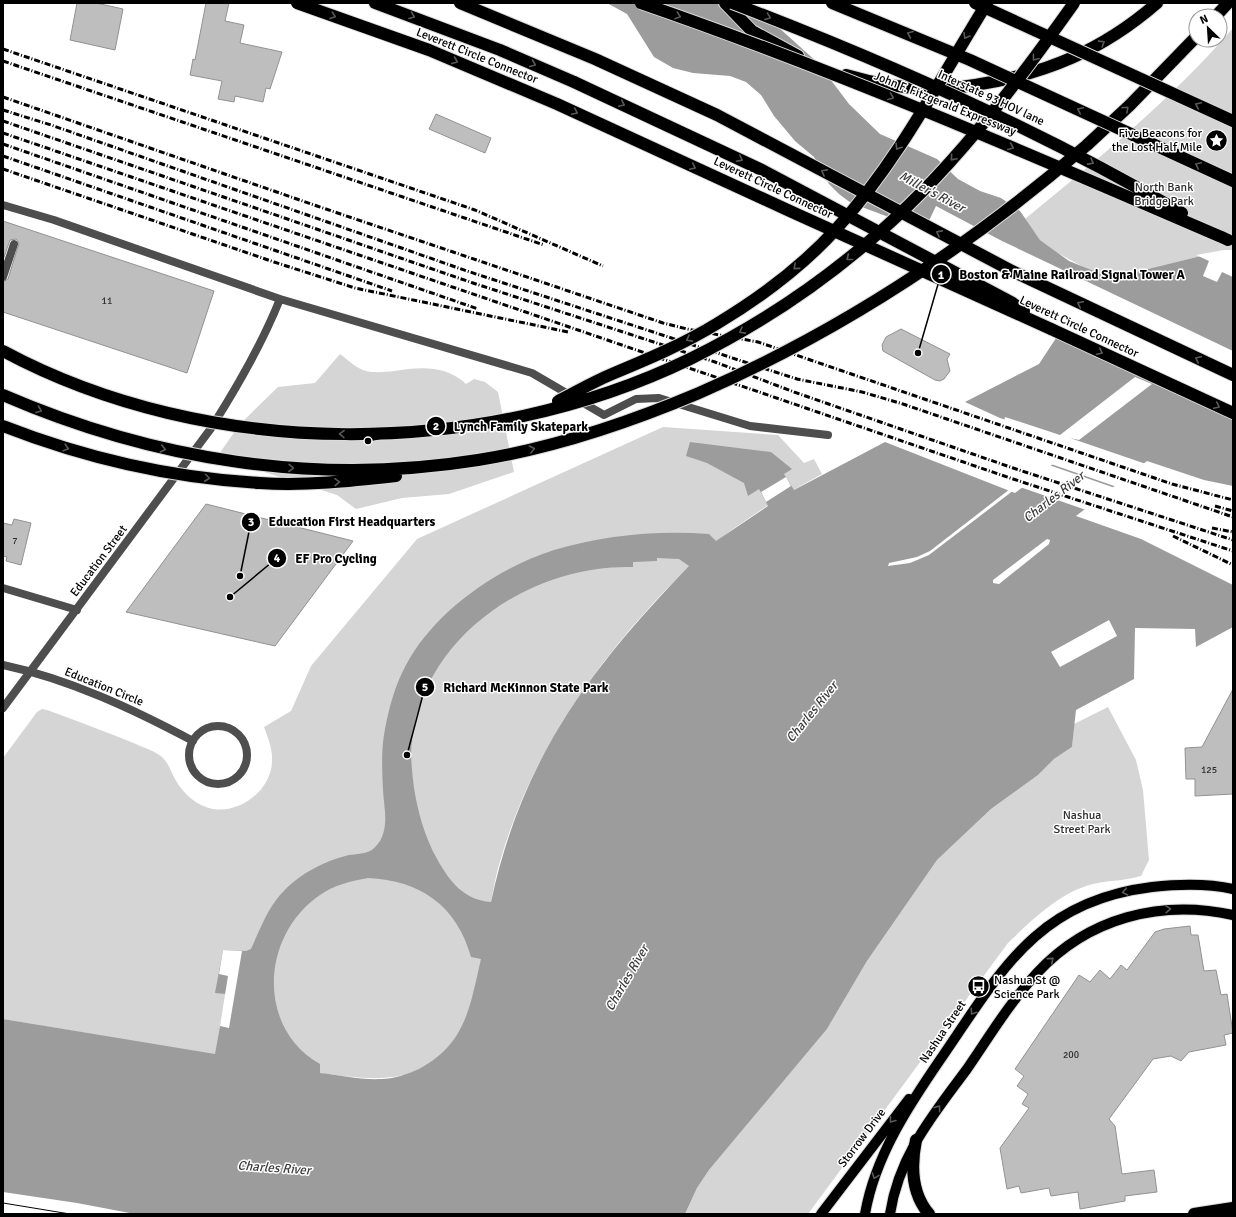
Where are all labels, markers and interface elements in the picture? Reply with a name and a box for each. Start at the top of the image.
north arrow [1188,8,1228,48]
one-way arrow [330,11,337,20]
one-way arrow [675,11,682,20]
one-way arrow [409,12,416,20]
one-way arrow [765,12,772,20]
text: N [1198,12,1210,27]
street label: Leverett Circle Connector [414,25,540,87]
one-way arrow [906,31,913,39]
one-way arrow [964,32,971,39]
one-way arrow [1098,41,1105,48]
one-way arrow [1033,53,1040,60]
one-way arrow [452,57,459,65]
one-way arrow [529,59,536,67]
street label: Interstate 93 HOV lane [935,67,1047,129]
street label: John F. Fitzgerald Expressway [872,69,1019,140]
one-way arrow [887,92,895,100]
one-way arrow [618,99,625,107]
one-way arrow [1194,102,1202,110]
one-way arrow [1121,106,1129,113]
one-way arrow [571,107,578,115]
one-way arrow [1076,107,1084,115]
place label: Five Beacons for the Lost Half Mile [1112,126,1203,155]
place icon: Five Beacons for the Lost Half Mile [1204,127,1230,153]
one-way arrow [1008,142,1015,150]
one-way arrow [896,143,903,150]
street label: Leverett Circle Connector [711,154,835,222]
one-way arrow [951,154,958,161]
one-way arrow [735,155,743,162]
one-way arrow [1087,157,1094,164]
one-way arrow [689,162,696,170]
one-way arrow [1194,162,1202,170]
water label: Miller's River [896,168,970,217]
one-way arrow [821,169,828,177]
park label: North Bank Bridge Park [1134,180,1194,209]
one-way arrow [936,230,943,238]
one-way arrow [847,253,854,260]
one-way arrow [793,262,801,269]
callout: Boston & Maine Railroad Signal Tower A [931,262,1193,287]
text: Boston & Maine Railroad Signal Tower A [959,267,1186,283]
text: 1 [938,268,945,283]
street label: Leverett Circle Connector [1017,293,1141,361]
house number: 11 [102,295,112,307]
one-way arrow [1076,301,1084,309]
one-way arrow [739,326,746,334]
one-way arrow [686,335,693,342]
one-way arrow [1095,347,1103,355]
one-way arrow [1194,356,1202,364]
one-way arrow [1213,401,1221,409]
one-way arrow [35,406,42,414]
callout: Lynch Family Skatepark [426,414,596,439]
text: 2 [433,419,439,434]
text: Lynch Family Skatepark [454,419,588,435]
one-way arrow [339,430,345,438]
one-way arrow [63,443,70,452]
one-way arrow [159,444,166,453]
one-way arrow [528,446,535,454]
one-way arrow [288,464,294,472]
water label: Charles River [1020,467,1090,526]
one-way arrow [204,473,210,482]
one-way arrow [334,478,340,486]
callout: Education First Headquarters [241,509,444,534]
text: Education First Headquarters [269,514,436,530]
text: 3 [248,515,254,530]
street label: Education Street [67,522,131,600]
house number: 7 [12,535,18,547]
callout: EF Pro Cycling [267,546,384,571]
text: 4 [274,551,281,566]
text: EF Pro Cycling [295,551,377,567]
street label: Education Circle [62,664,146,710]
callout: Richard McKinnon State Park [415,675,617,700]
water label: Charles River [783,677,843,746]
text: 5 [422,680,428,695]
text: Richard McKinnon State Park [443,680,609,696]
house number: 125 [1201,764,1217,776]
park label: Nashua Street Park [1054,808,1110,837]
one-way arrow [1122,887,1128,895]
one-way arrow [1165,905,1171,914]
water label: Charles River [602,940,653,1014]
one-way arrow [1046,957,1054,964]
place label: Nashua St @ Science Park [994,973,1060,1002]
bus stop icon: Nashua St @ Science Park [966,974,992,1000]
street label: Nashua Street [916,998,970,1066]
one-way arrow [970,1008,978,1015]
house number: 200 [1063,1049,1079,1061]
one-way arrow [933,1105,940,1112]
street label: Storrow Drive [835,1106,889,1170]
one-way arrow [890,1115,897,1122]
water label: Charles River [237,1157,313,1179]
one-way arrow [872,1172,880,1179]

